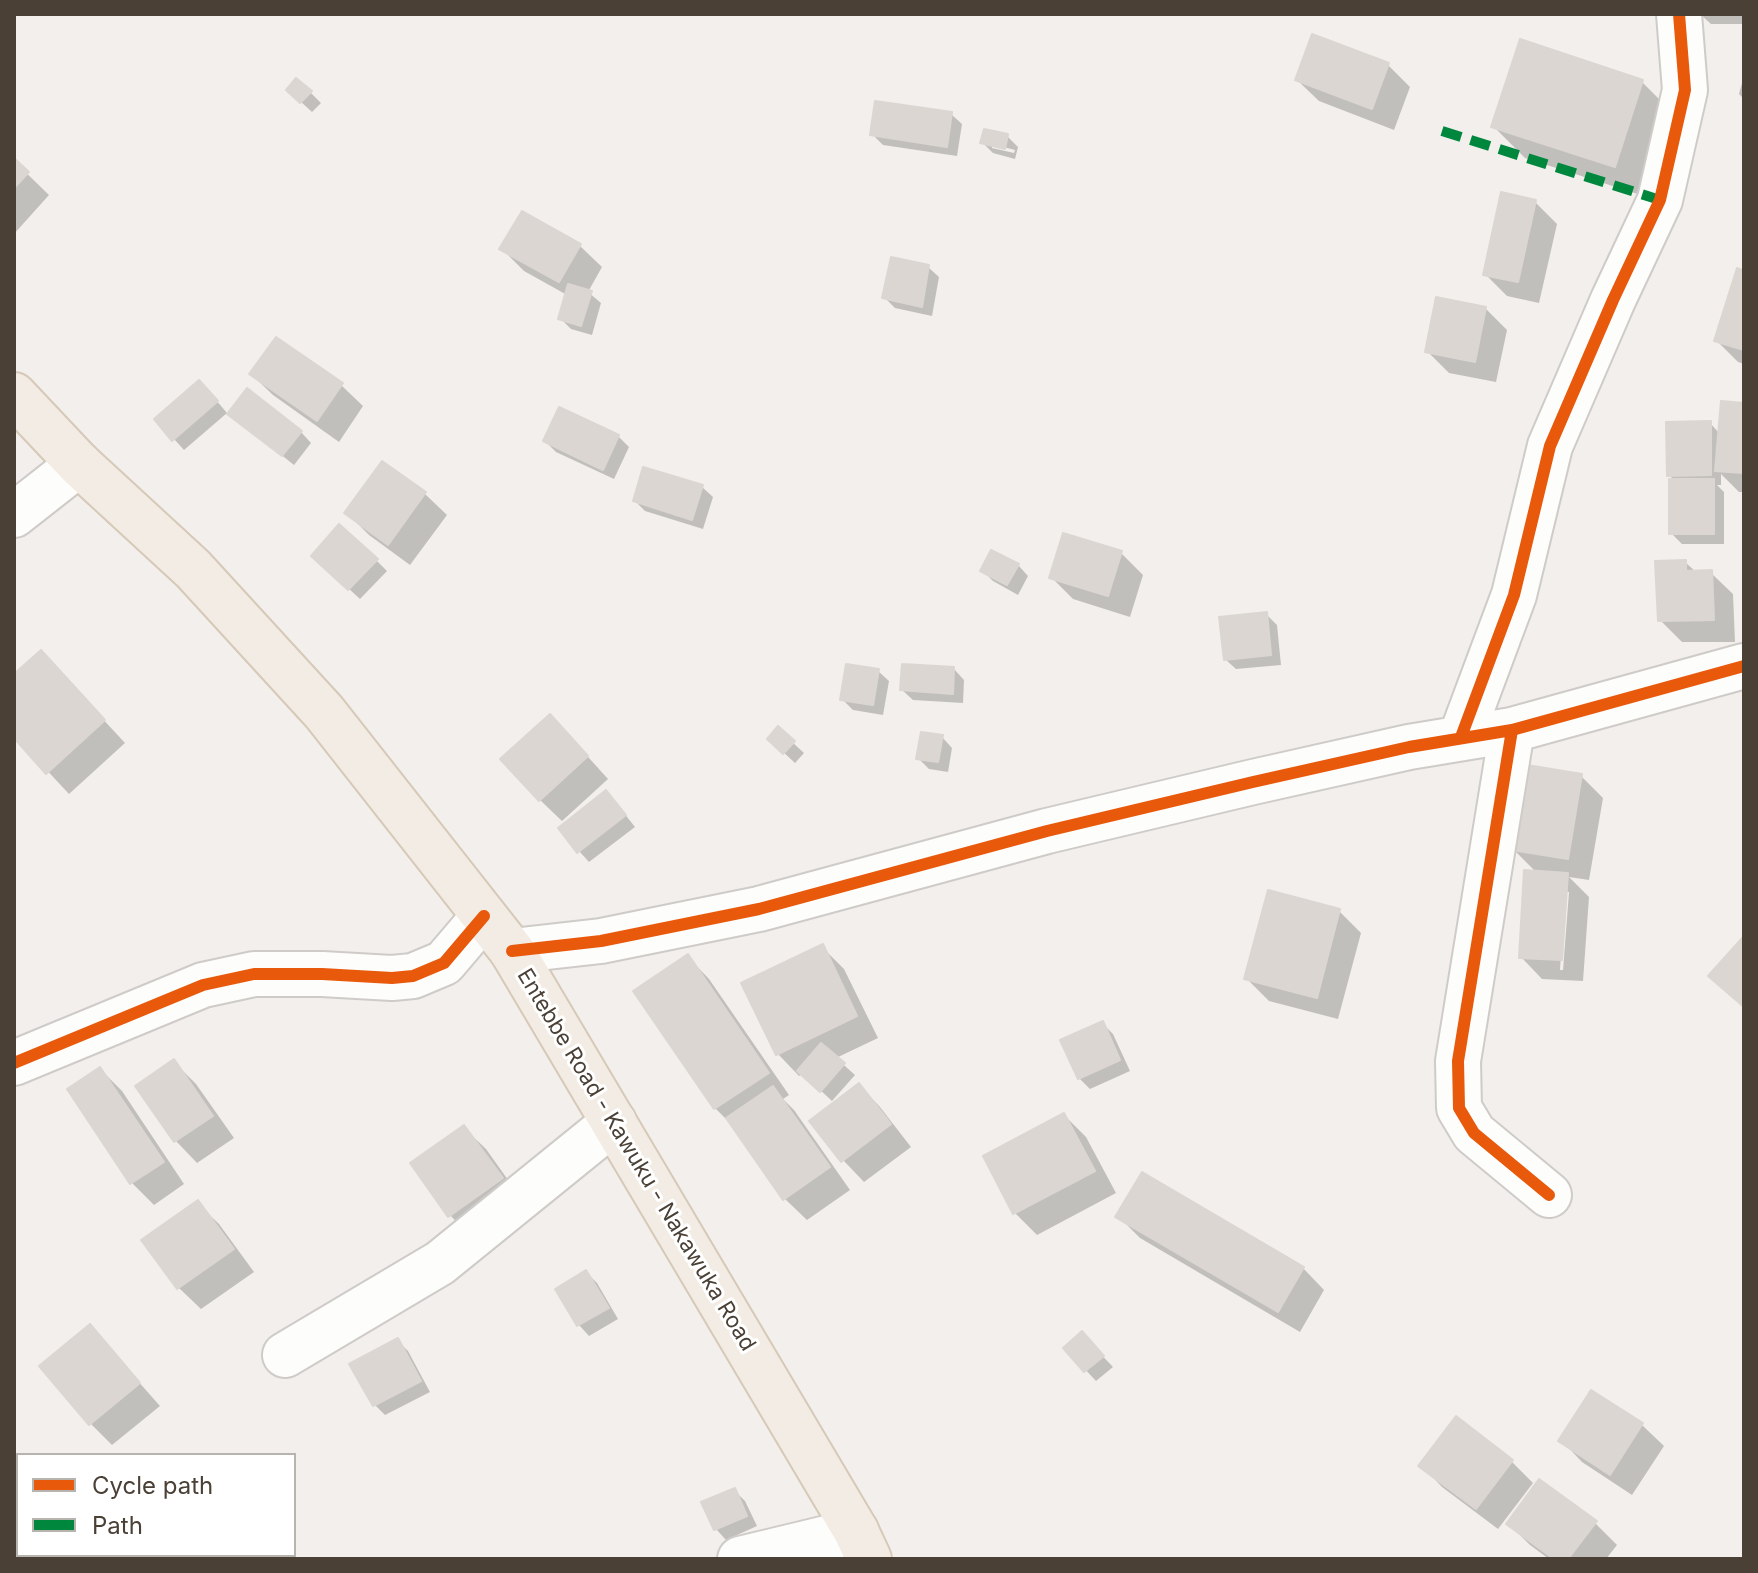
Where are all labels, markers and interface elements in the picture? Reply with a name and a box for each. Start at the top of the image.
street label: Entebbe Road - Kawuku - Nakawuka Road [511,964,761,1356]
legend [16,1453,296,1557]
text: Cycle path [92,1471,213,1500]
text: Path [92,1511,143,1540]

